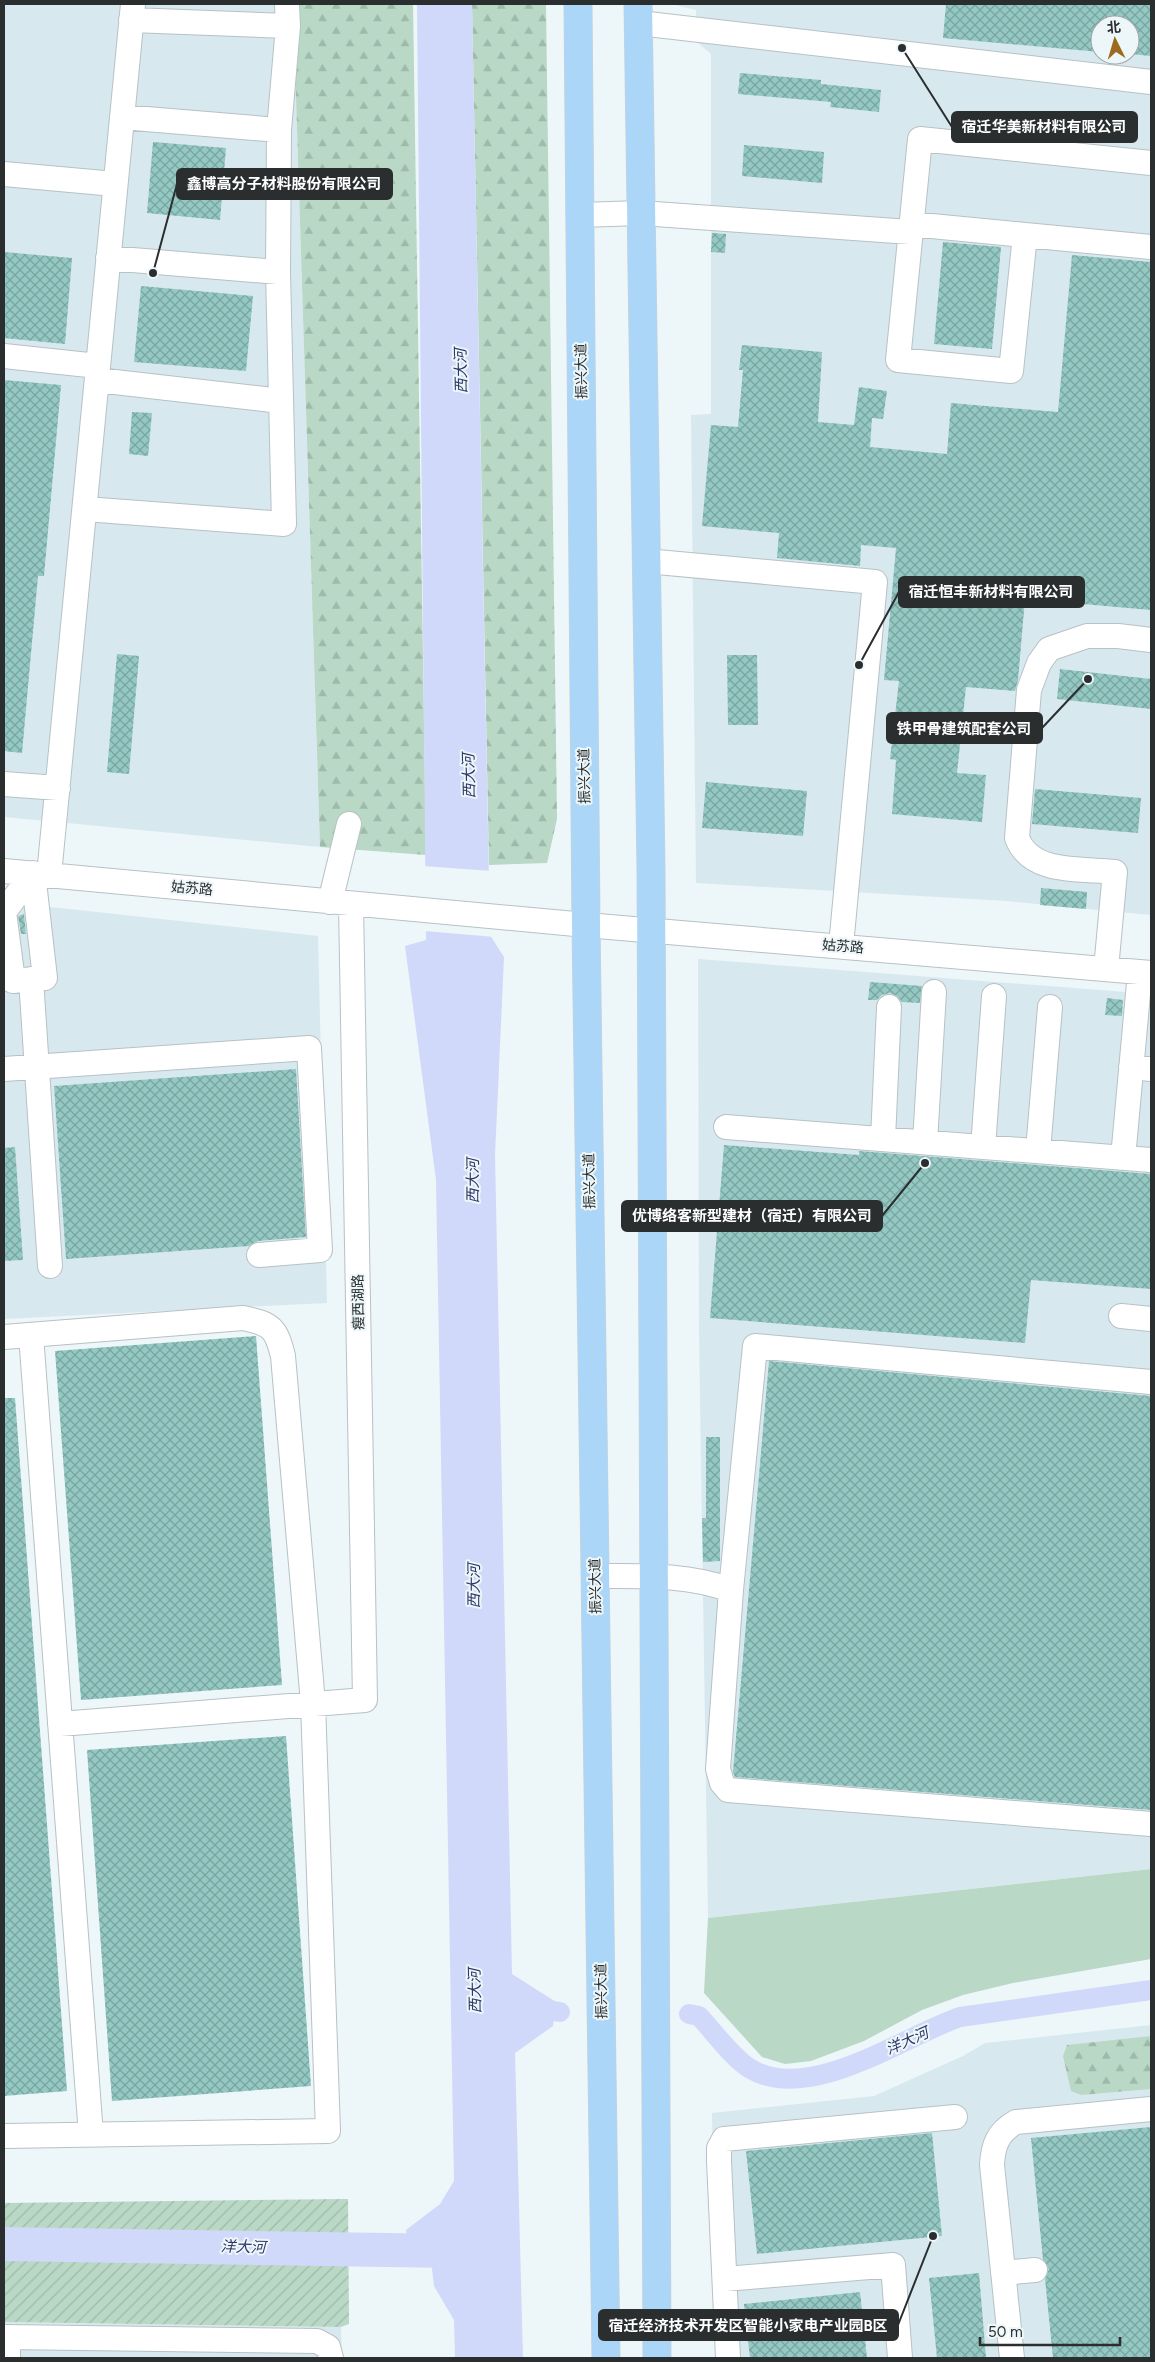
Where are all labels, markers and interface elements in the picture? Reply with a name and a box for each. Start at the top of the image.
north arrow [1090,15,1140,65]
text: 北 [1106,18,1122,37]
callout: 宿迁华美新材料有限公司 [952,112,1137,142]
text: 宿迁华美新材料有限公司 [961,118,1127,136]
callout: 鑫博高分子材料股份有限公司 [177,169,392,199]
text: 鑫博高分子材料股份有限公司 [186,175,382,193]
street label: 振兴大道 [573,343,590,399]
water label: 西大河 [452,345,470,394]
callout: 宿迁恒丰新材料有限公司 [899,577,1084,607]
text: 宿迁恒丰新材料有限公司 [908,583,1074,601]
callout: 铁甲骨建筑配套公司 [887,713,1042,743]
text: 铁甲骨建筑配套公司 [896,720,1032,738]
street label: 振兴大道 [576,748,593,804]
water label: 西大河 [460,750,478,799]
street label: 姑苏路 [170,878,214,899]
street label: 姑苏路 [821,936,865,957]
street label: 振兴大道 [581,1153,598,1209]
water label: 西大河 [464,1156,482,1204]
callout: 优博络客新型建材（宿迁）有限公司 [622,1201,882,1231]
text: 优博络客新型建材（宿迁）有限公司 [632,1207,872,1225]
street label: 瘦西湖路 [350,1274,367,1330]
street label: 振兴大道 [587,1558,604,1614]
water label: 西大河 [465,1561,483,1609]
street label: 振兴大道 [593,1963,610,2019]
water label: 西大河 [466,1965,484,2014]
water label: 洋大河 [883,2022,934,2058]
water label: 洋大河 [220,2238,269,2256]
callout: 宿迁经济技术开发区智能小家电产业园B区 [599,2310,898,2340]
scale bar [980,2314,1120,2346]
text: 宿迁经济技术开发区智能小家电产业园B区 [608,2317,888,2335]
text: 50 m [988,2323,1023,2341]

